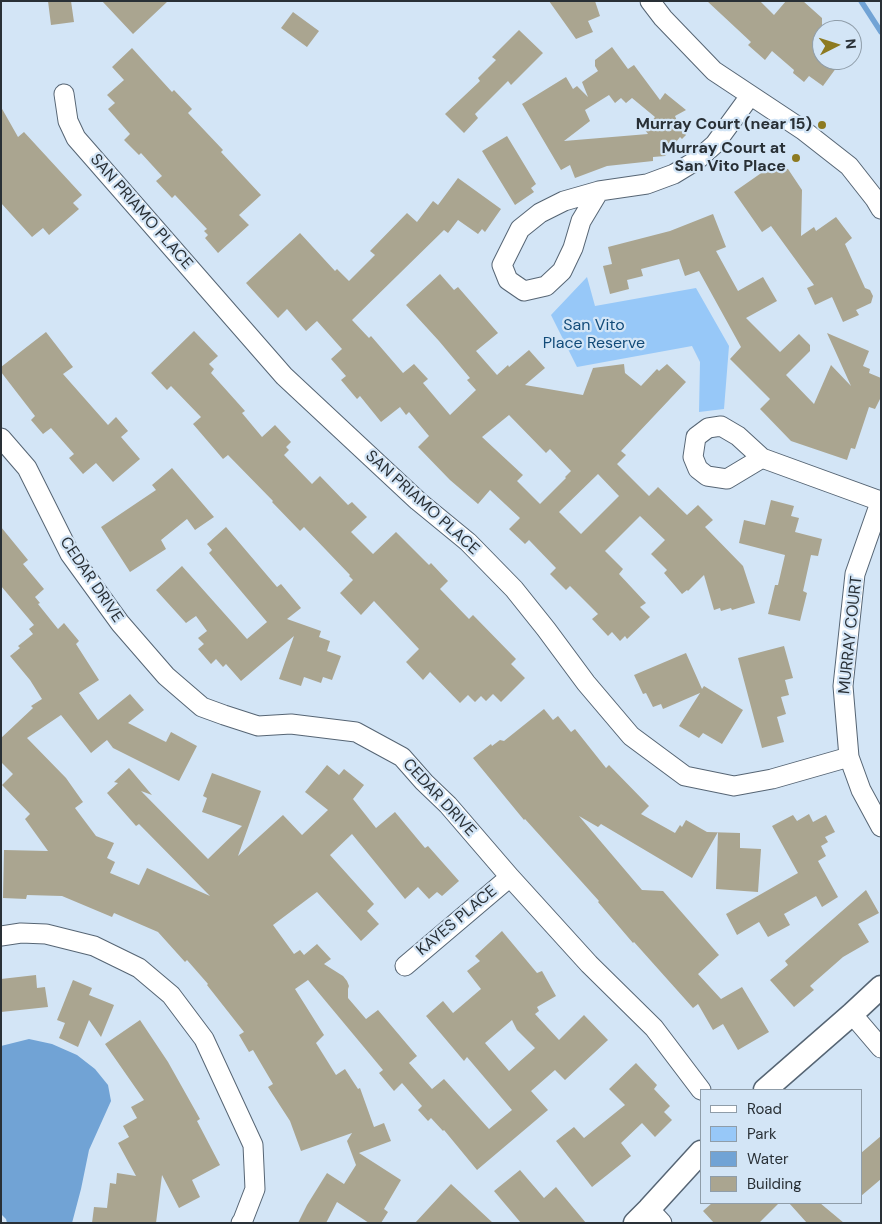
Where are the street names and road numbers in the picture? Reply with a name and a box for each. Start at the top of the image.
street label: SAN PRIAMO PLACE [86,150,196,274]
street label: SAN PRIAMO PLACE [361,447,483,559]
street label: CEDAR DRIVE [55,534,127,626]
street label: MURRAY COURT [835,575,867,695]
street label: CEDAR DRIVE [398,755,480,841]
street label: KAYES PLACE [413,882,501,960]

